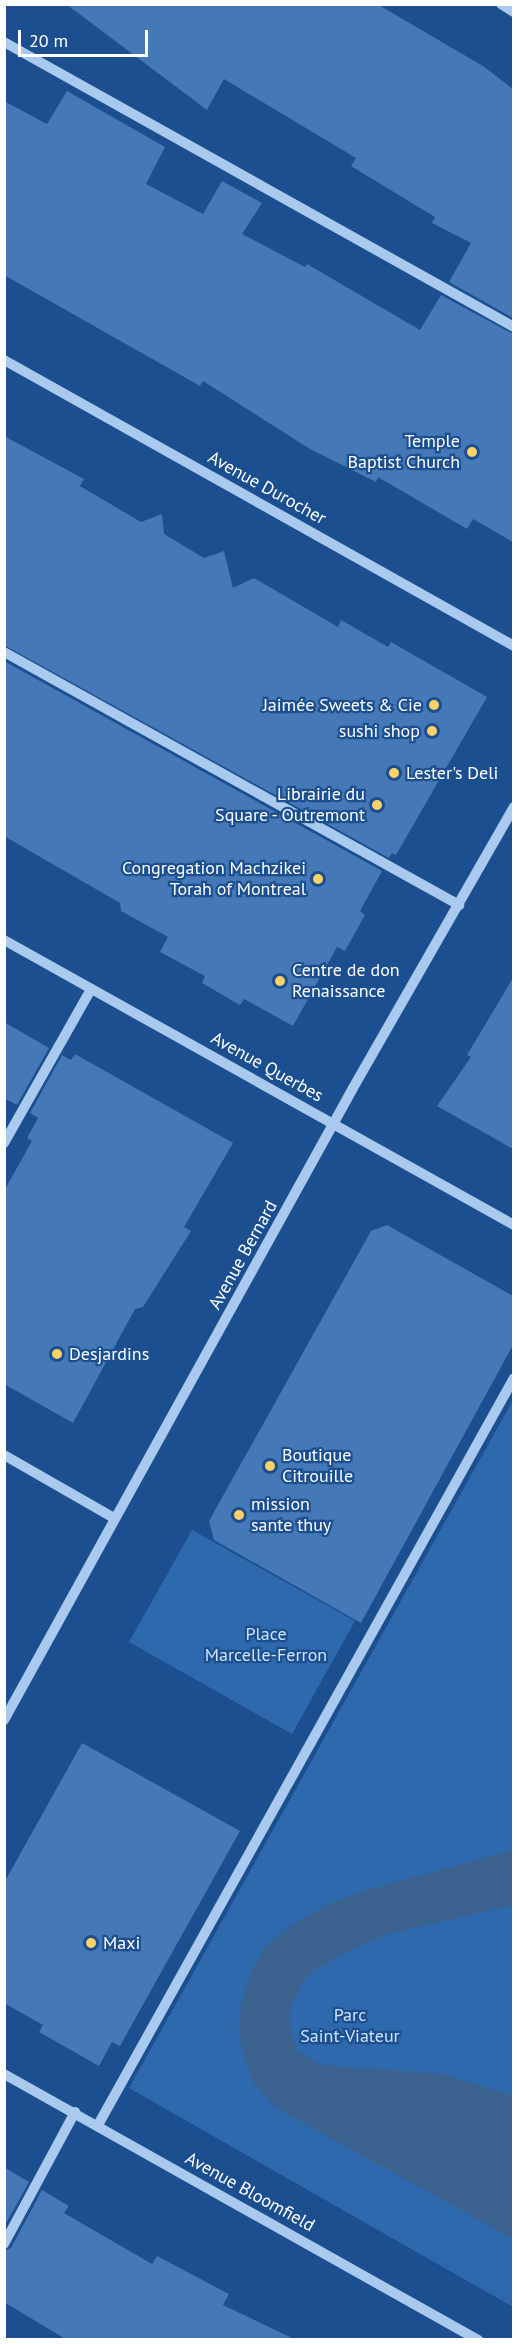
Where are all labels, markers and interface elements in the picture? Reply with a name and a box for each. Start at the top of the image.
scale bar [21,18,152,56]
text: 20 m [29,29,68,52]
place label: Temple Baptist Church [348,431,460,474]
marker: Temple Baptist Church [465,445,479,459]
street label: Avenue Durocher [204,447,330,529]
place label: Jaimée Sweets & Cie [263,694,422,716]
marker: Jaimée Sweets & Cie [427,698,441,712]
place label: sushi shop [339,720,420,742]
marker: sushi shop [425,724,439,738]
place label: Lester's Deli [406,762,498,784]
marker: Lester's Deli [387,766,401,780]
place label: Librairie du Square - Outremont [212,784,365,826]
marker: Librairie du Square - Outremont [370,798,384,812]
place label: Congregation Machzikei Torah of Montreal [122,858,306,900]
marker: Congregation Machzikei Torah of Montreal [311,872,325,886]
place label: Centre de don Renaissance [292,960,400,1002]
marker: Centre de don Renaissance [273,974,287,988]
street label: Avenue Querbes [207,1027,327,1107]
street label: Avenue Bernard [204,1197,282,1313]
place label: Desjardins [69,1343,149,1365]
marker: Desjardins [50,1347,64,1361]
place label: Boutique Citrouille [282,1445,353,1488]
marker: Boutique Citrouille [263,1459,277,1473]
place label: mission sante thuy [251,1494,331,1537]
marker: mission sante thuy [232,1508,246,1522]
park label: Place Marcelle-Ferron [205,1624,327,1666]
place label: Maxi [103,1932,140,1954]
marker: Maxi [84,1936,98,1950]
park label: Parc Saint-Viateur [300,2005,400,2048]
street label: Avenue Bloomfield [182,2148,318,2236]

